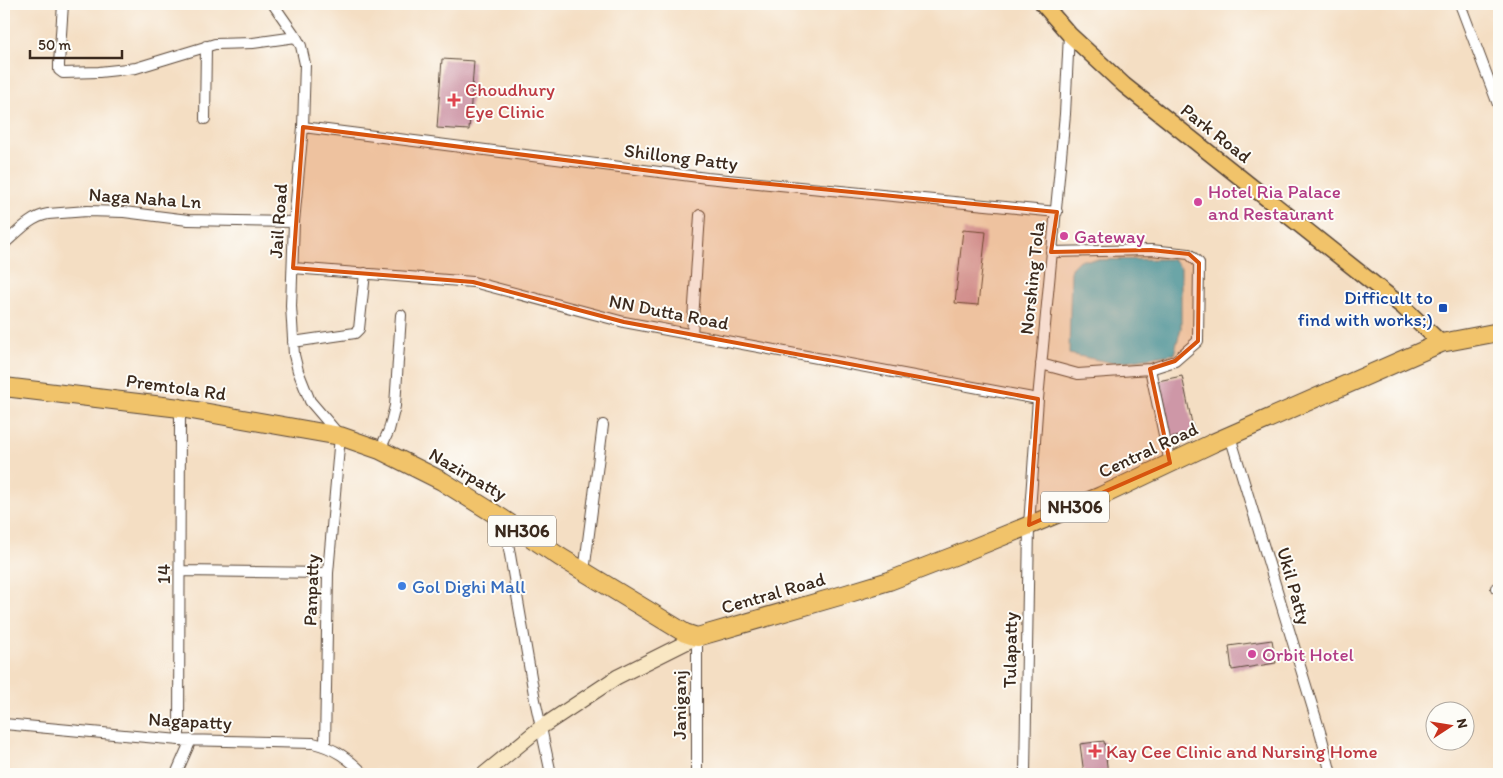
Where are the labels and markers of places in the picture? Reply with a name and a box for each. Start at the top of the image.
place label: Choudhury Eye Clinic [465,78,555,123]
marker: Choudhury Eye Clinic [447,93,461,107]
place label: Hotel Ria Palace and Restaurant [1208,180,1341,225]
marker: Hotel Ria Palace and Restaurant [1192,196,1204,208]
place label: Gateway [1074,225,1145,248]
marker: Gateway [1058,230,1070,242]
place label: Difficult to find with works;) [1298,286,1433,331]
marker: Difficult to find with works;) [1437,302,1449,314]
place label: Gol Dighi Mall [412,575,526,598]
marker: Gol Dighi Mall [396,580,408,592]
place label: Orbit Hotel [1262,643,1355,666]
marker: Orbit Hotel [1246,648,1258,660]
place label: Kay Cee Clinic and Nursing Home [1106,740,1378,763]
marker: Kay Cee Clinic and Nursing Home [1088,744,1102,758]

